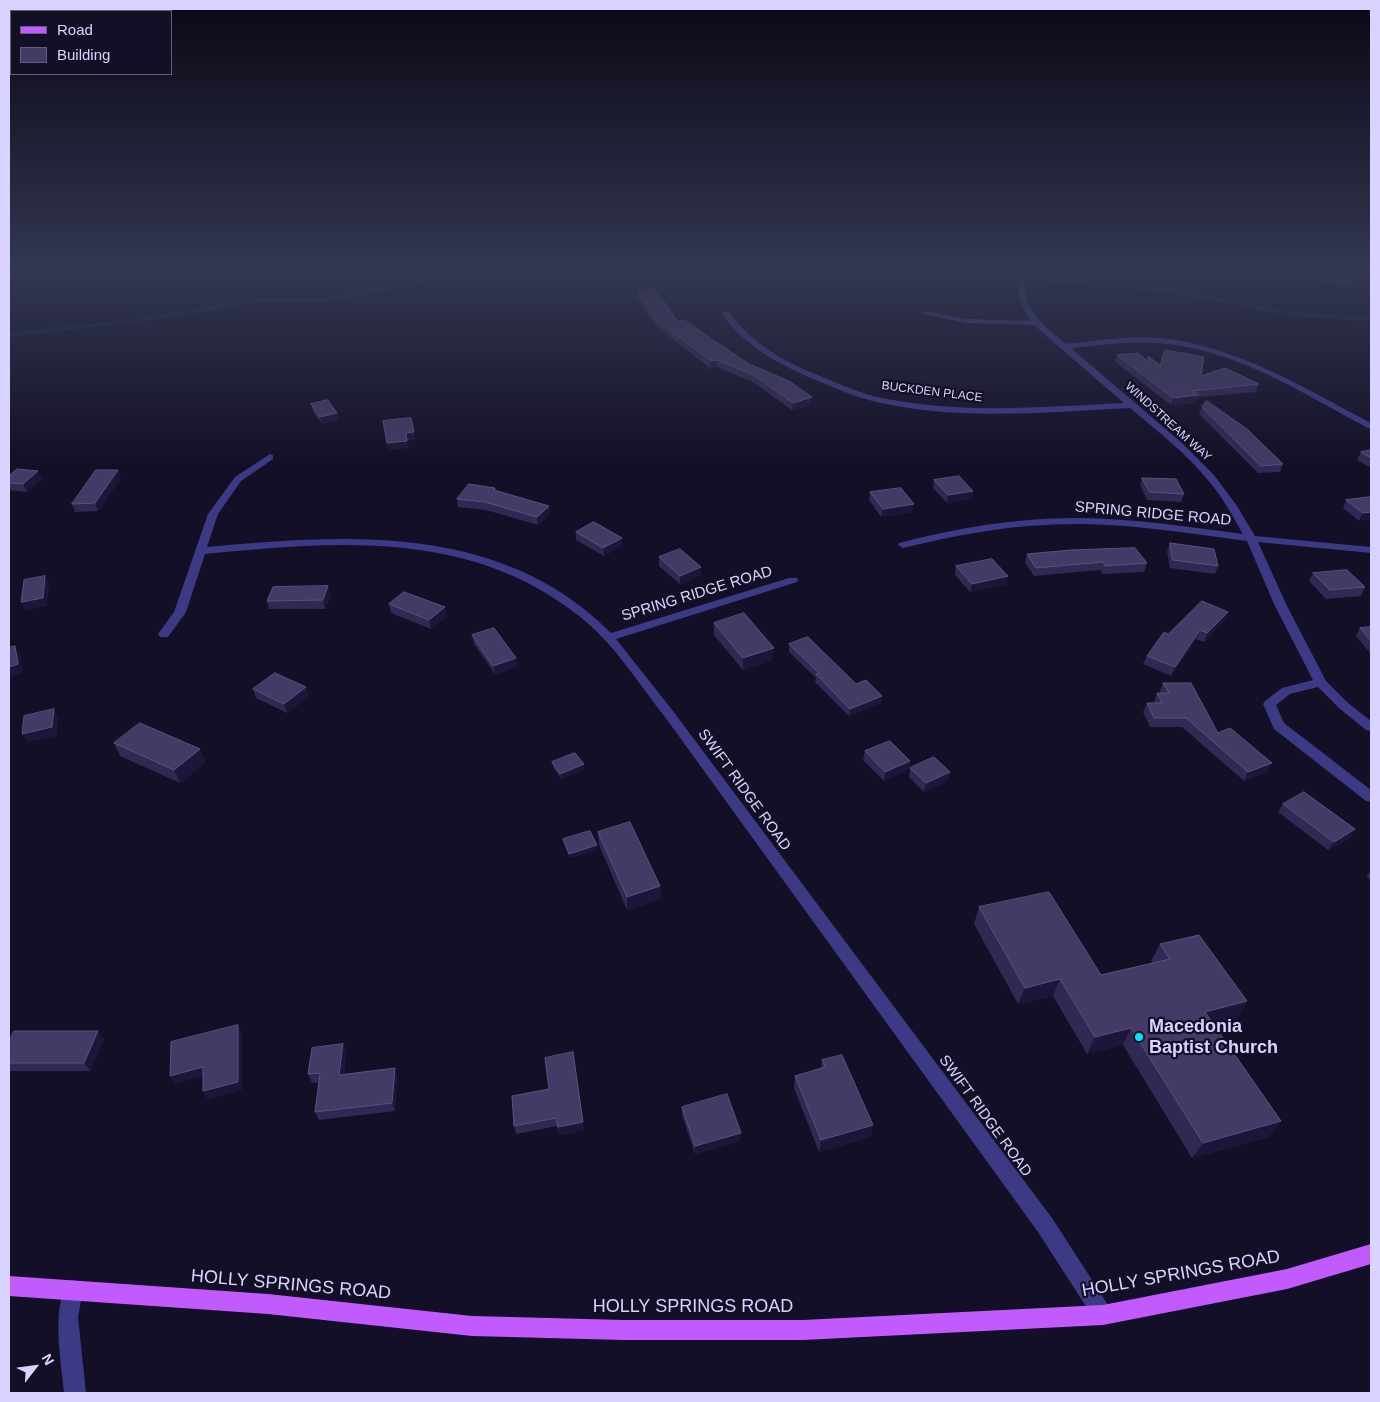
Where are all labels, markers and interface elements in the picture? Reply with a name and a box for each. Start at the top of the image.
legend [10,10,172,75]
text: Road [57,21,93,38]
text: Building [57,46,110,63]
street label: BUCKDEN PLACE [881,379,983,405]
street label: WINDSTREAM WAY [1122,379,1214,465]
street label: SPRING RIDGE ROAD [1074,498,1232,530]
street label: SPRING RIDGE ROAD [619,562,775,626]
street label: SWIFT RIDGE ROAD [694,726,794,854]
place label: Macedonia Baptist Church [1149,1016,1278,1058]
marker: Macedonia Baptist Church [1133,1031,1145,1043]
street label: SWIFT RIDGE ROAD [935,1052,1035,1180]
street label: HOLLY SPRINGS ROAD [1080,1246,1282,1302]
street label: HOLLY SPRINGS ROAD [190,1265,392,1305]
street label: HOLLY SPRINGS ROAD [593,1296,793,1318]
north arrow [10,1342,60,1392]
text: N [39,1351,57,1368]

